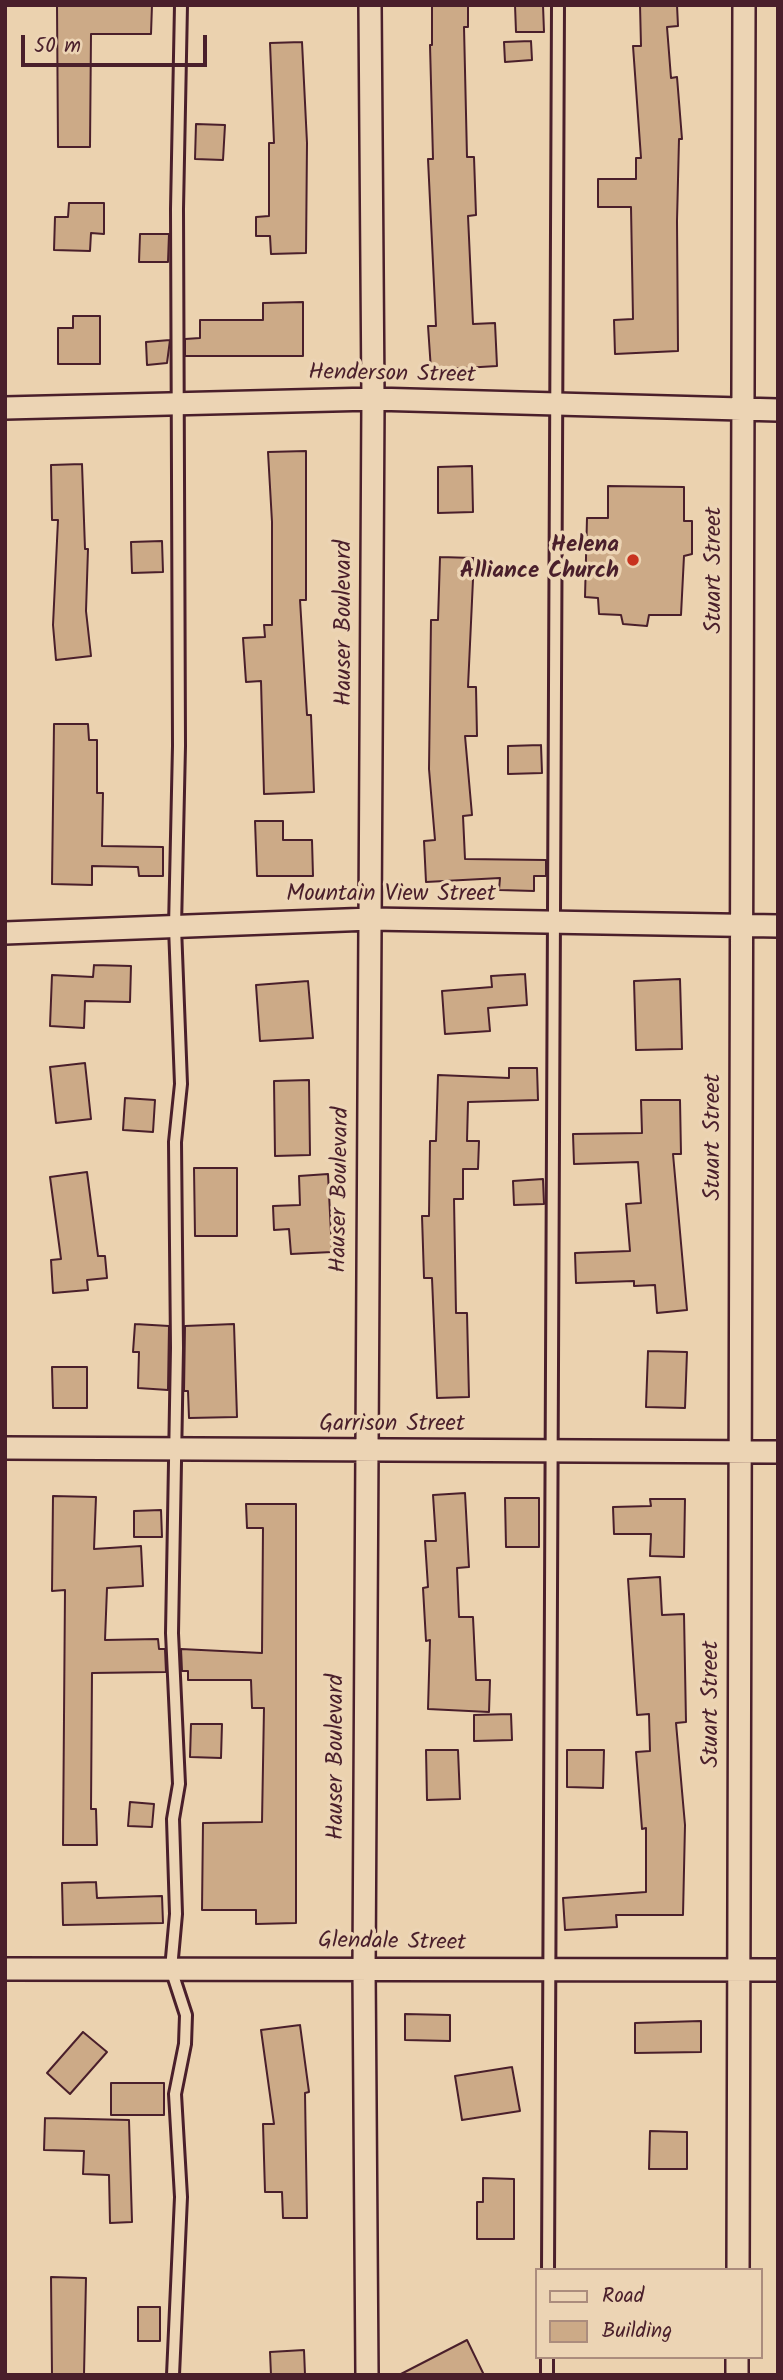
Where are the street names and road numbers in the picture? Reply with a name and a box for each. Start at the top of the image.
street label: Henderson Street [308,361,476,391]
street label: Stuart Street [702,506,730,634]
street label: Hauser Boulevard [332,540,360,706]
street label: Mountain View Street [286,882,496,910]
street label: Stuart Street [701,1073,729,1201]
street label: Hauser Boulevard [327,1107,357,1273]
street label: Garrison Street [319,1412,465,1440]
street label: Stuart Street [699,1640,727,1768]
street label: Hauser Boulevard [324,1674,352,1840]
street label: Glendale Street [318,1929,466,1959]

